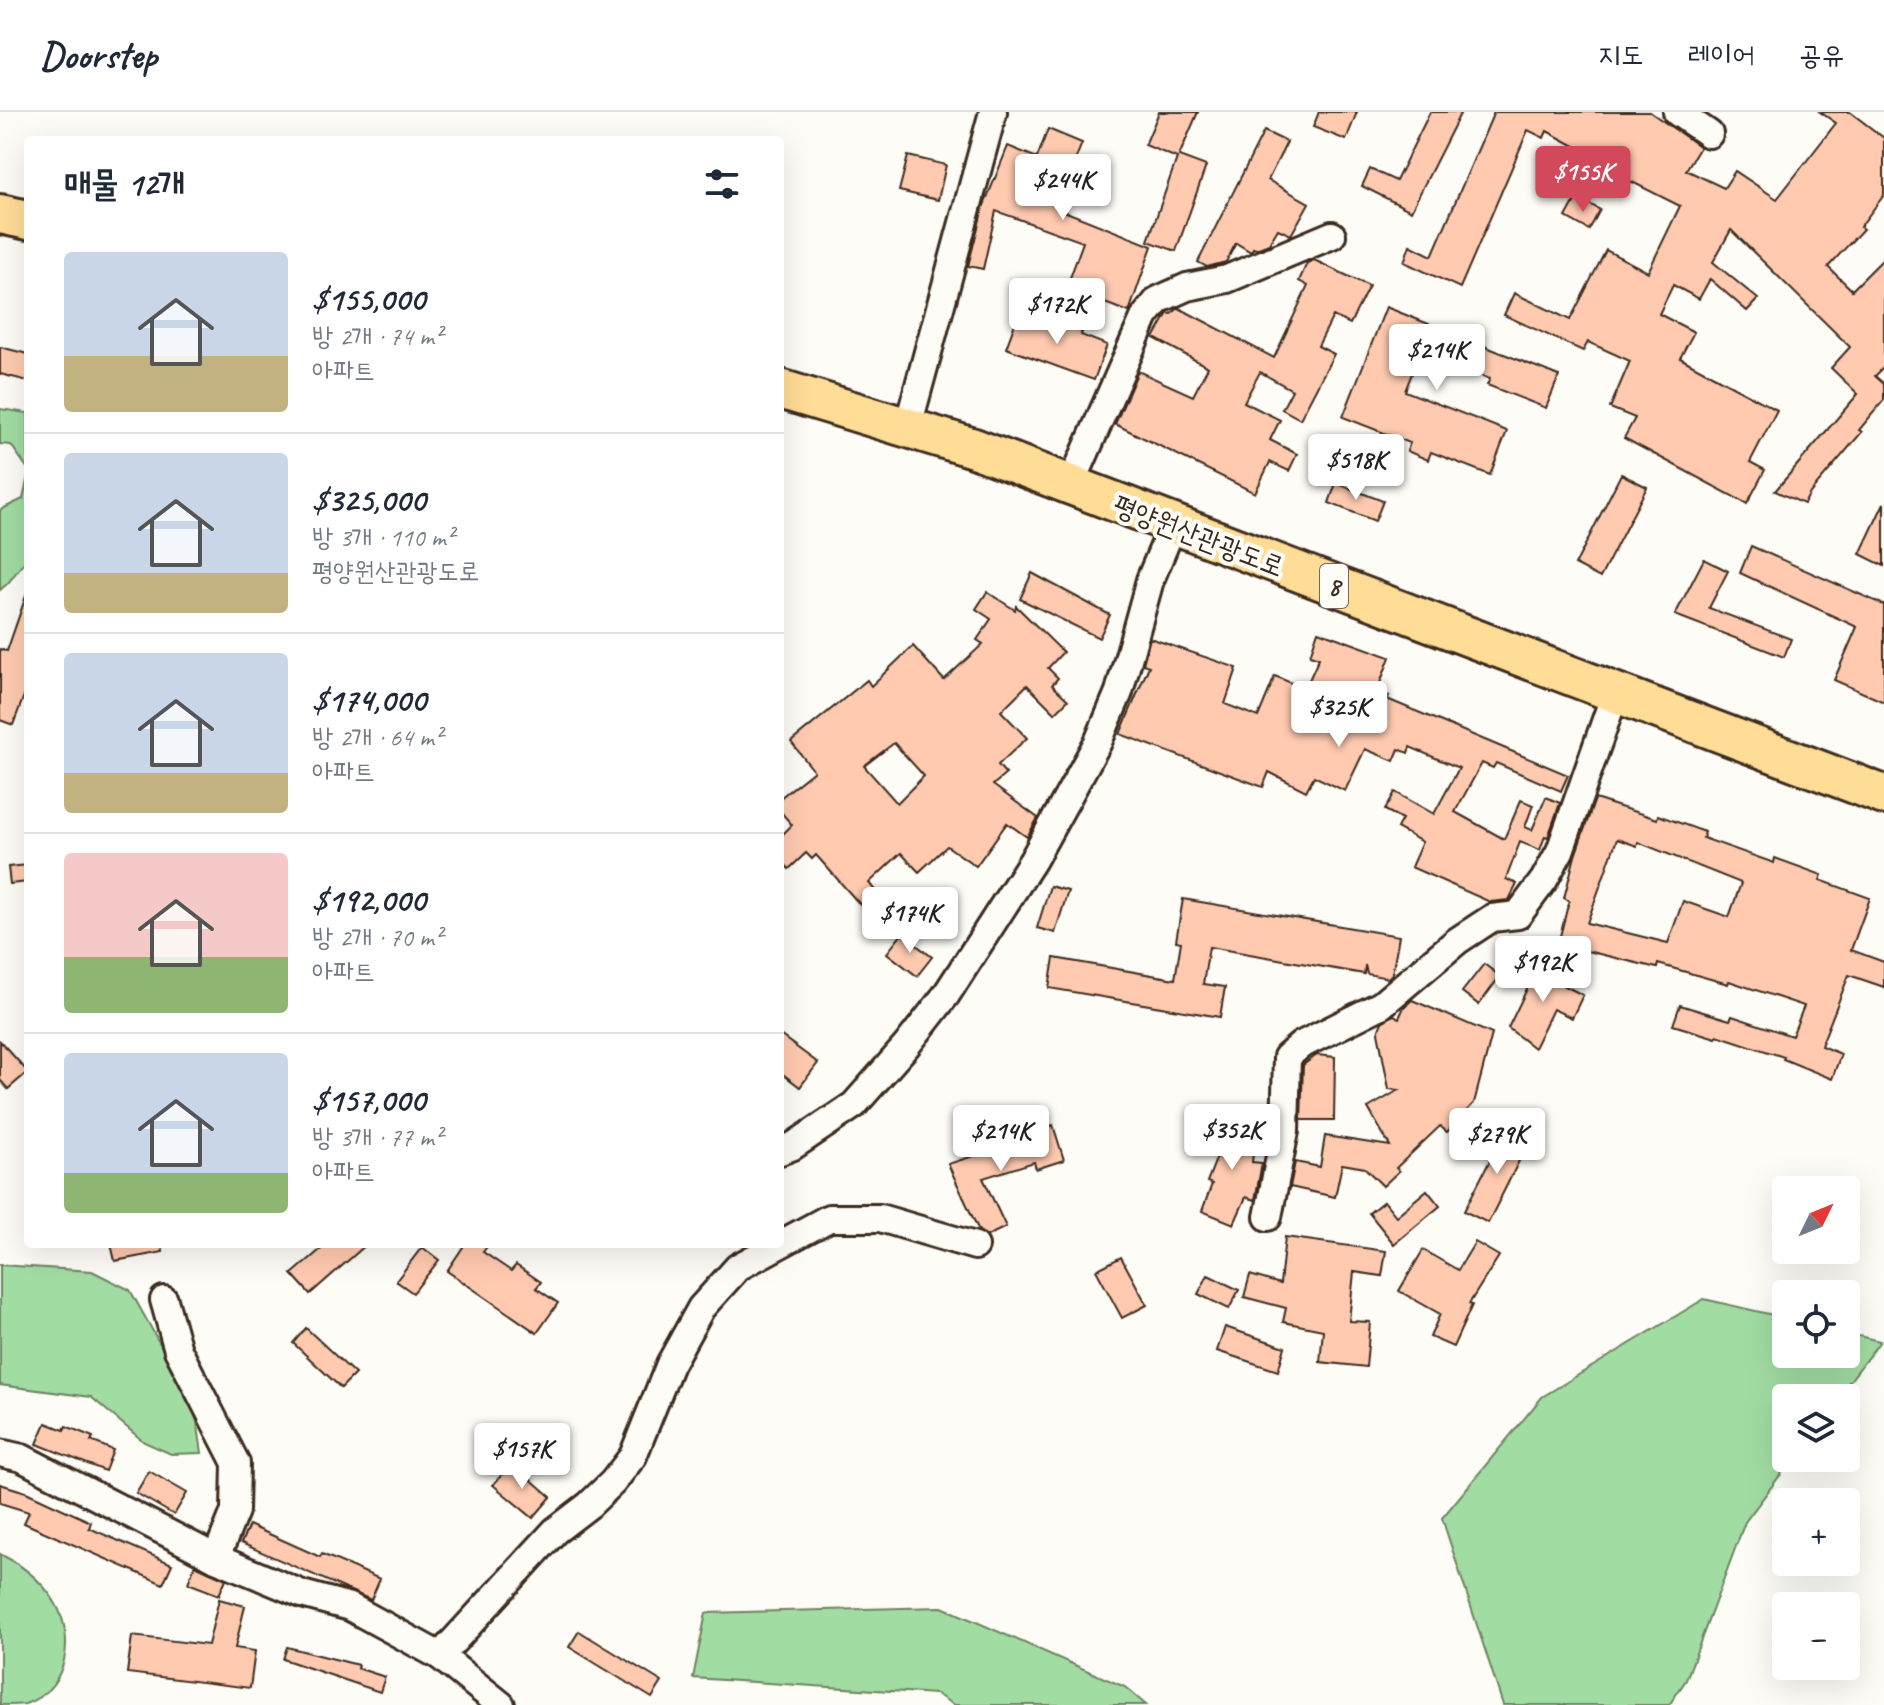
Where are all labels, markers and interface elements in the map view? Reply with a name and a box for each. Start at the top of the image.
text: Doorstep [40,32,157,79]
text: 지도 [1598,37,1643,72]
text: 레이어 [1687,37,1755,72]
text: 공유 [1799,37,1844,72]
pin: $155K [1527,146,1639,214]
pin: $244K [1007,154,1119,222]
text: $155K [1553,155,1613,188]
text: 매물 12개 [64,162,185,205]
icon: filters [700,162,744,206]
text: $244K [1033,163,1093,196]
text: $155,000 [312,277,425,320]
pin: $172K [1001,278,1113,346]
icon: home [128,284,224,380]
text: $172K [1027,287,1087,320]
text: 방 2개 · 74 m² [312,320,442,353]
pin: $214K [1381,324,1493,392]
text: $214K [1407,333,1467,366]
text: 아파트 [312,354,375,387]
pin: $518K [1300,434,1412,502]
text: $518K [1326,443,1386,476]
text: $325,000 [312,478,425,521]
icon: home [128,485,224,581]
street label: 평양원산관광도로 [1108,487,1289,584]
text: 방 3개 · 110 m² [312,521,454,554]
text: 평양원산관광도로 [312,555,479,588]
road number: 8 [1320,564,1348,608]
text: $174,000 [312,678,426,721]
pin: $325K [1283,681,1395,749]
icon: home [128,685,224,781]
text: $325K [1309,690,1369,723]
text: 방 2개 · 64 m² [312,721,442,754]
text: 아파트 [312,755,375,788]
text: $192,000 [312,878,425,921]
icon: home [128,885,224,981]
pin: $174K [854,887,966,955]
text: $174K [880,896,940,929]
text: 방 2개 · 70 m² [312,921,442,954]
pin: $192K [1487,936,1599,1004]
text: $192K [1513,945,1573,978]
text: 아파트 [312,955,375,988]
text: $157,000 [312,1078,425,1121]
icon: home [128,1085,224,1181]
pin: $352K [1176,1104,1288,1172]
pin: $214K [945,1105,1057,1173]
pin: $279K [1441,1108,1553,1176]
text: $352K [1202,1113,1262,1146]
text: $214K [971,1114,1031,1147]
text: $279K [1467,1117,1527,1150]
text: 방 3개 · 77 m² [312,1121,442,1154]
text: 아파트 [312,1155,375,1188]
north arrow [1772,1176,1860,1264]
map controls [1772,1176,1860,1680]
button: locate [1772,1280,1860,1368]
button: layers [1772,1384,1860,1472]
pin: $157K [466,1423,578,1491]
text: $157K [492,1432,552,1465]
button: + [1772,1488,1860,1576]
button: − [1772,1592,1860,1680]

